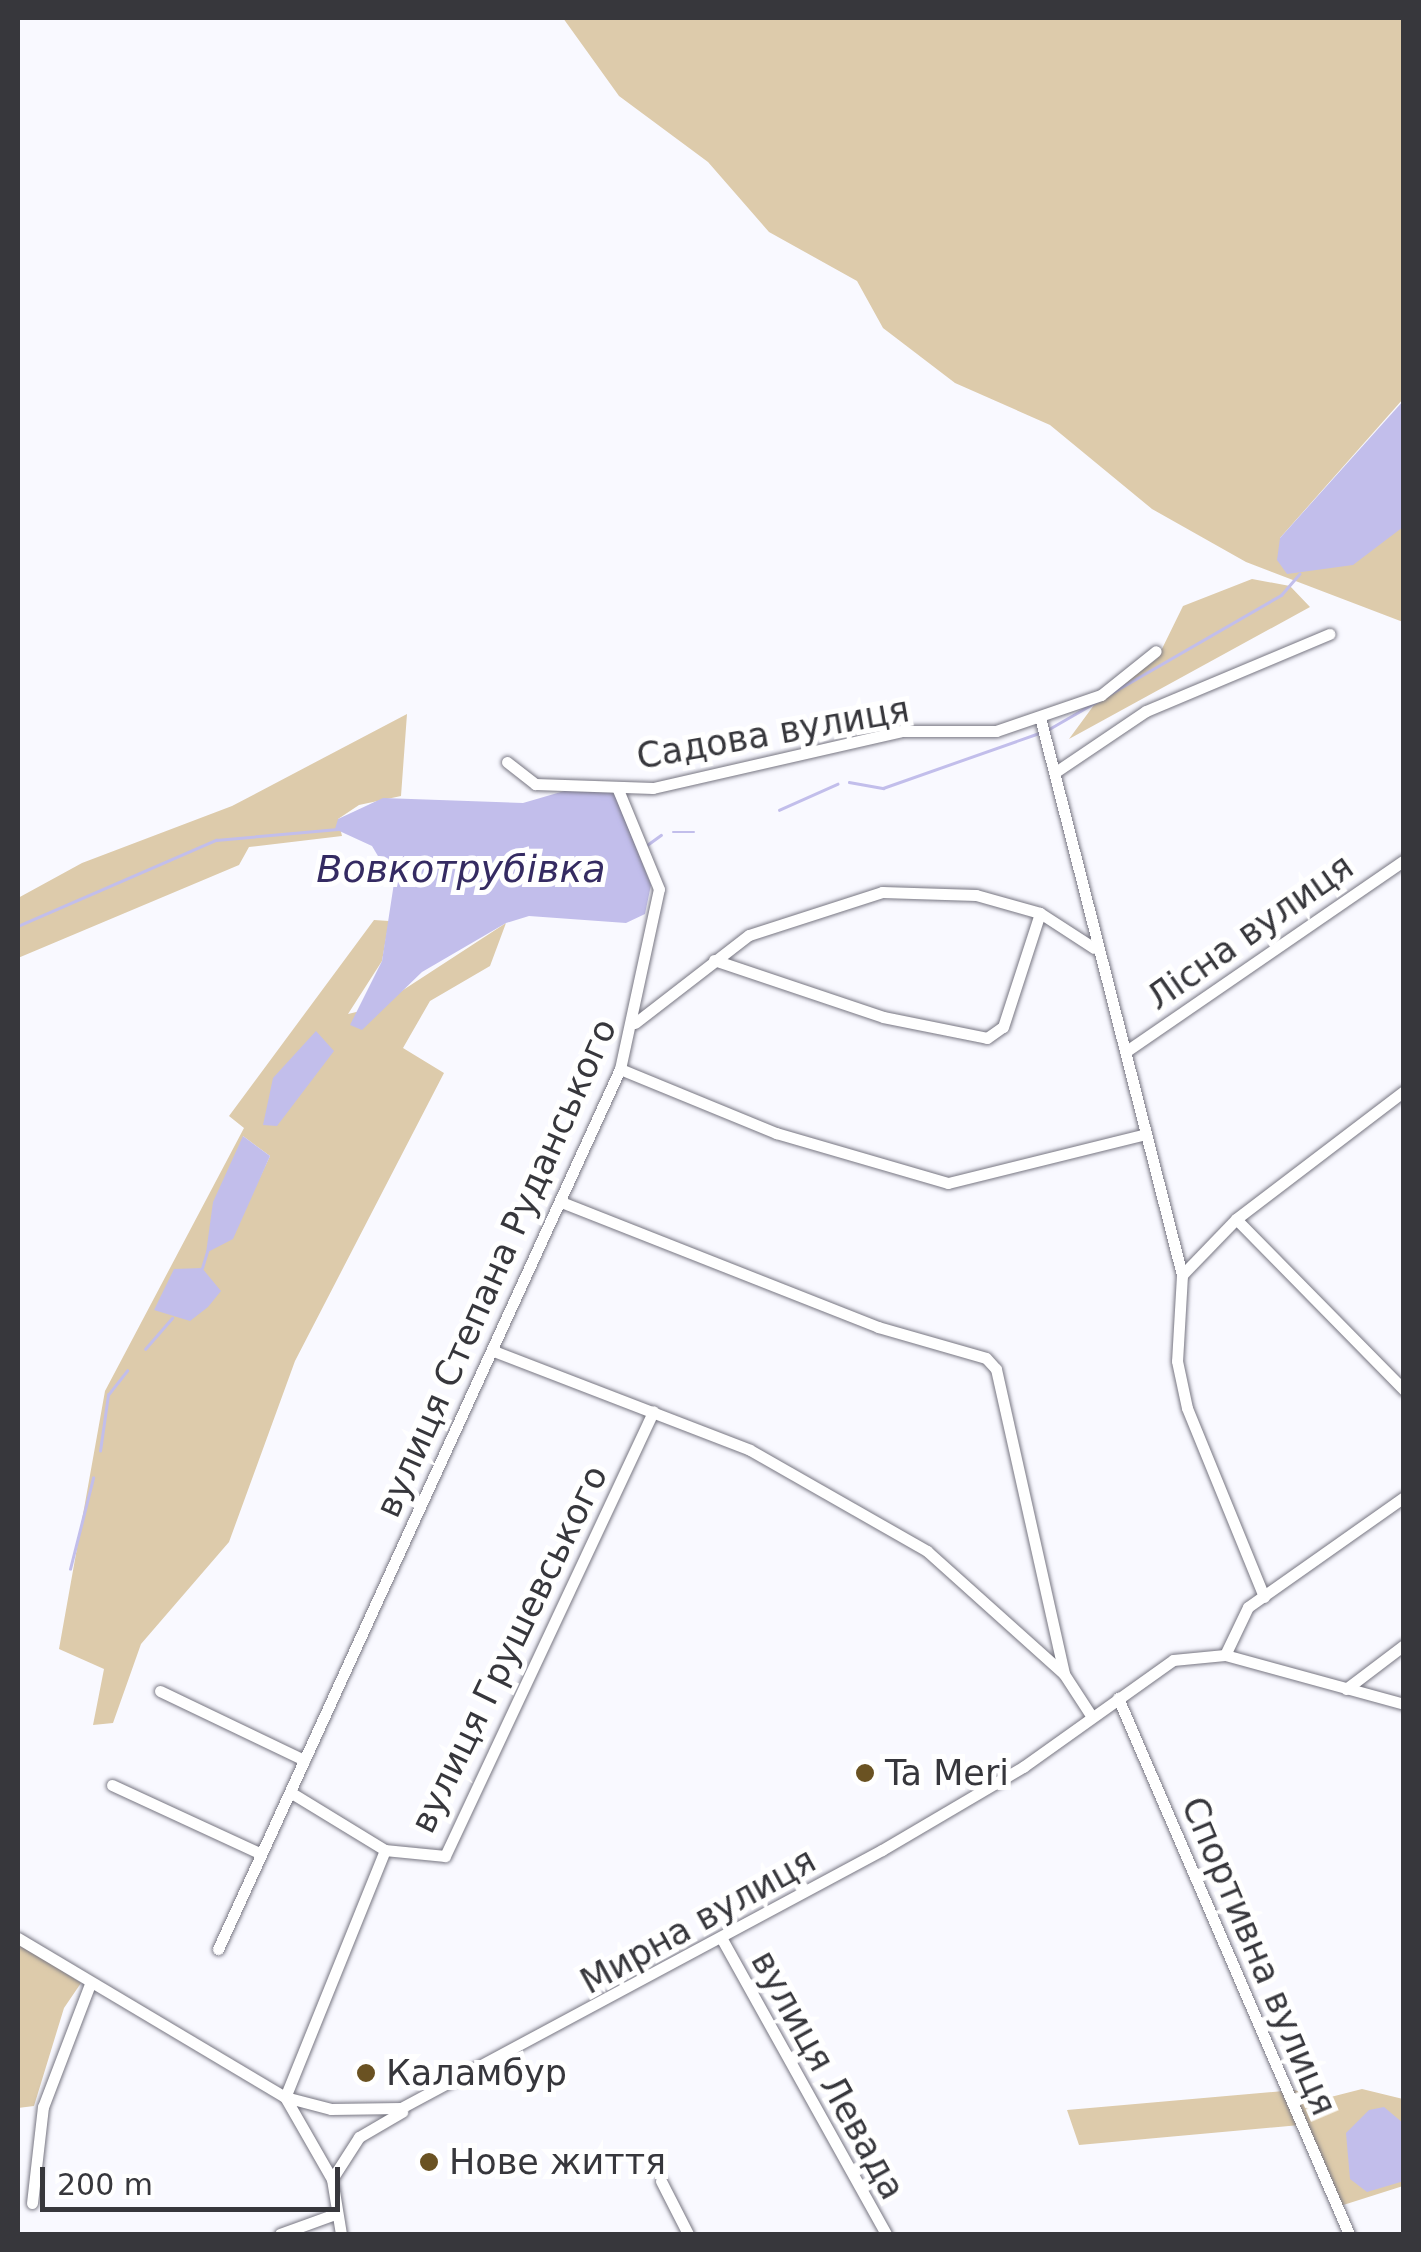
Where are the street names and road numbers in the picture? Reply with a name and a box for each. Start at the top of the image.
street label: Садова вулиця [633,688,913,778]
street label: Лісна вулиця [1139,845,1361,1019]
street label: вулиця Степана Руданського [367,1012,625,1524]
street label: вулиця Грушевського [402,1459,616,1839]
street label: Спортивна вулиця [1173,1791,1345,2121]
street label: Мирна вулиця [573,1839,823,2003]
street label: вулиця Левада [742,1943,914,2207]

